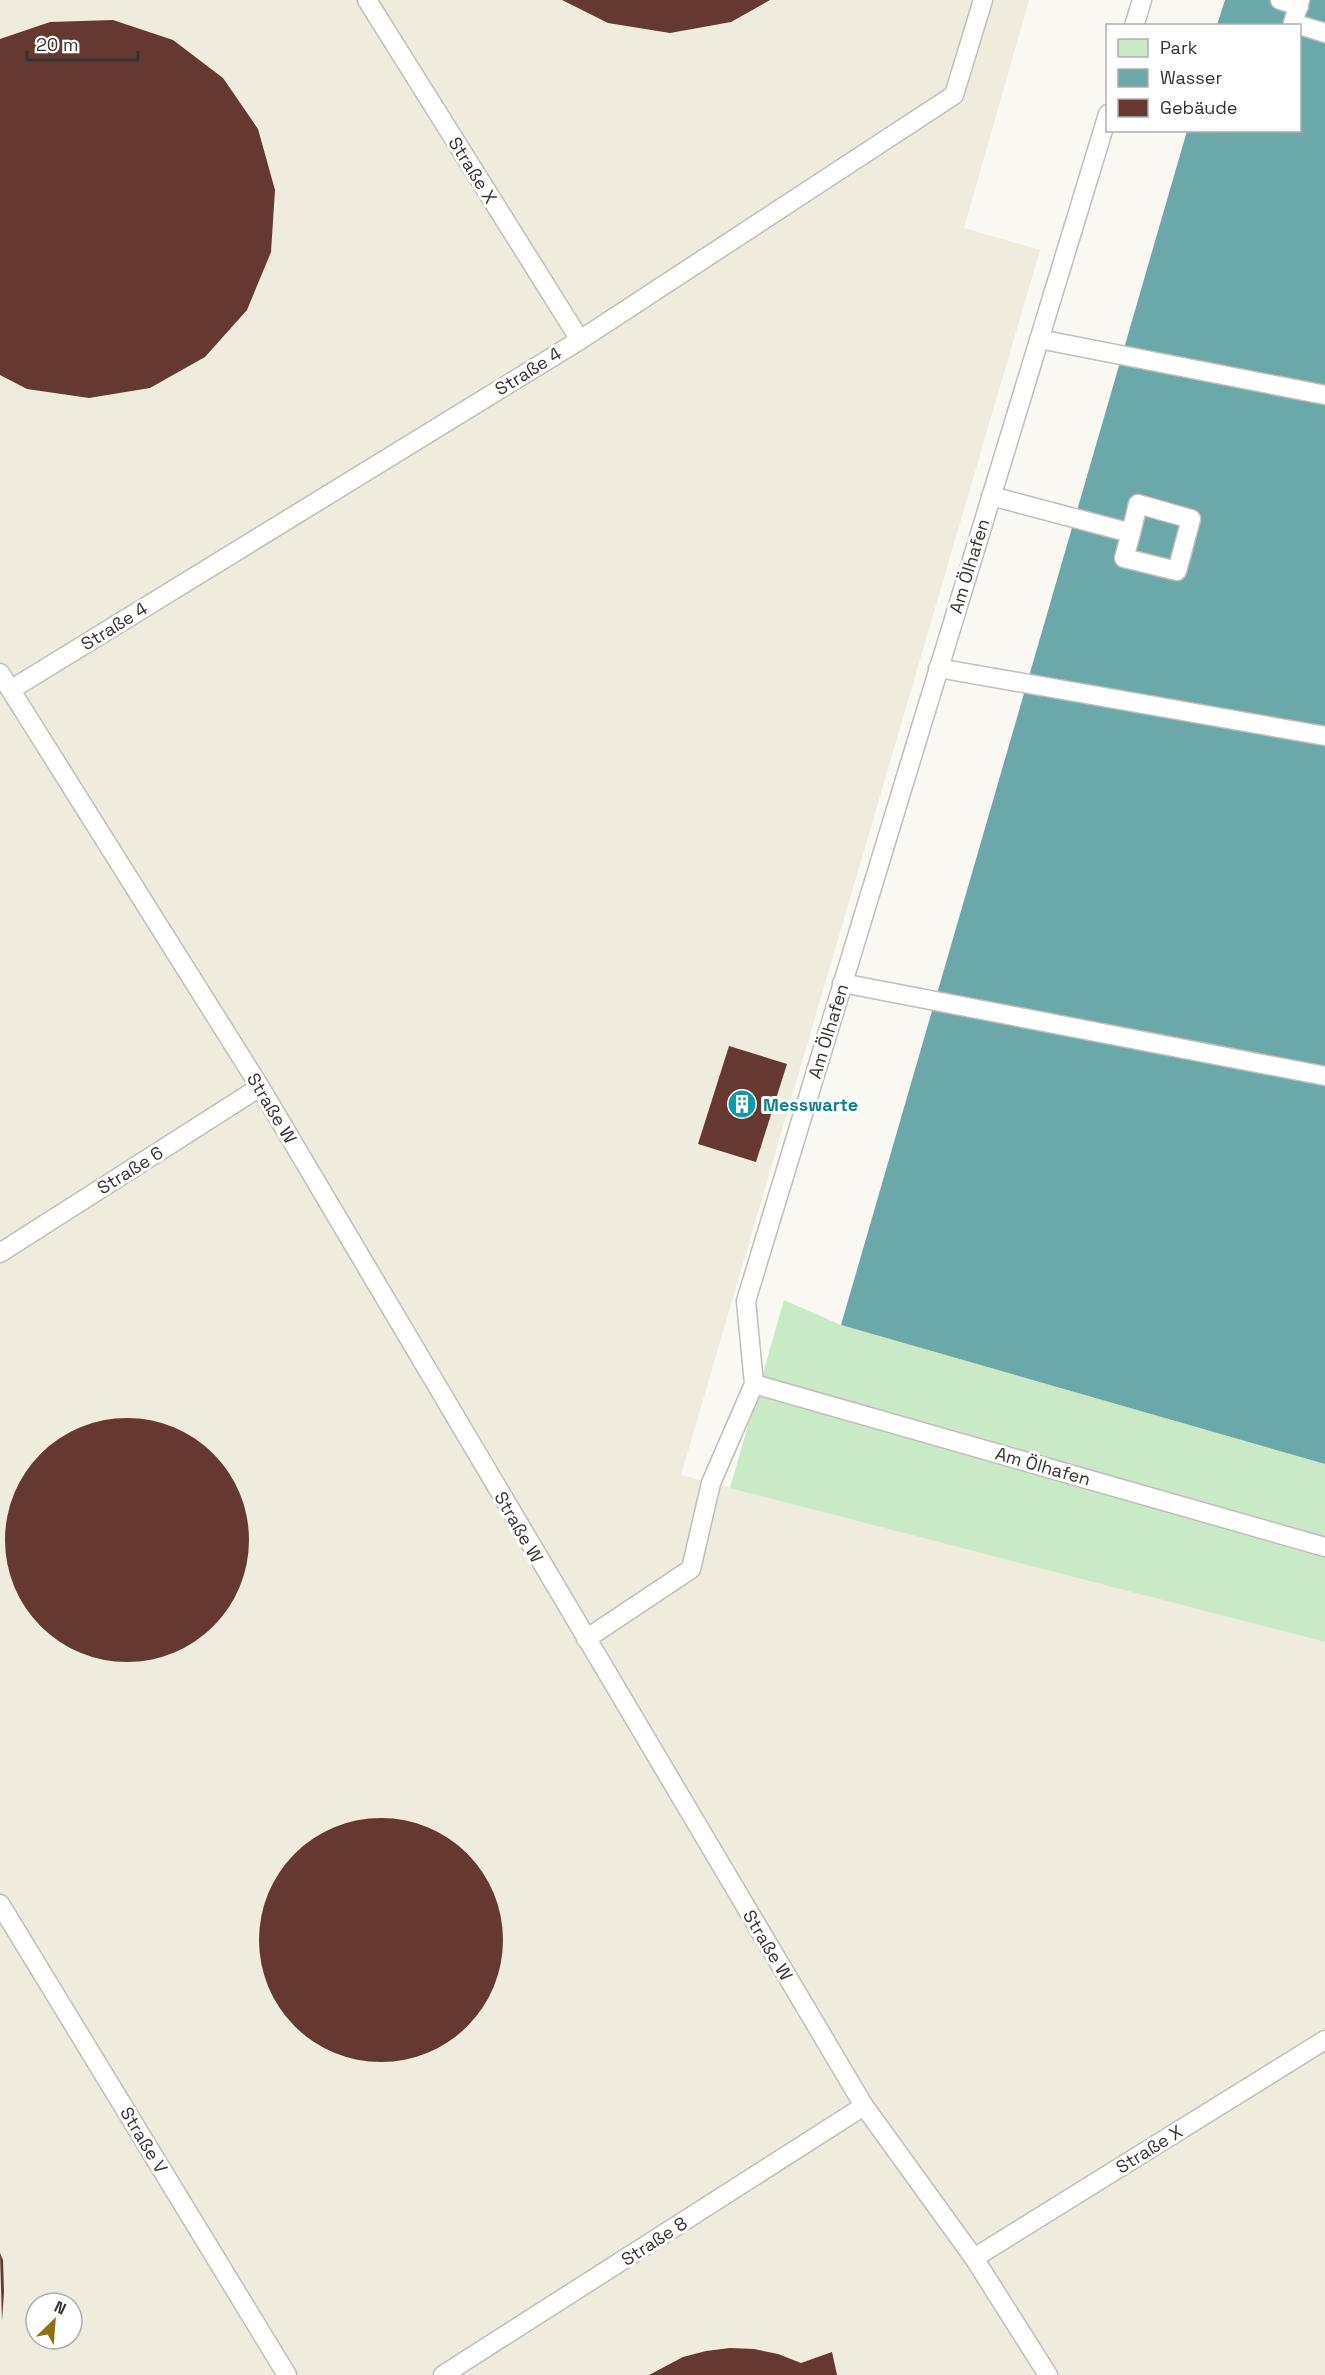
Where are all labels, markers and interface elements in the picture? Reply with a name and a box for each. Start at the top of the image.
scale bar [27,24,138,62]
legend [1106,24,1301,132]
text: 20 m [36,33,79,56]
text: Park [1160,36,1198,59]
text: Wasser [1160,66,1222,89]
text: Gebäude [1160,96,1238,119]
street label: Straße X [444,132,502,208]
street label: Straße 4 [491,342,565,400]
street label: Am Ölhafen [944,516,994,616]
street label: Straße 4 [77,597,151,655]
street label: Am Ölhafen [803,981,853,1081]
street label: Straße W [242,1068,302,1148]
building icon: Messwarte [726,1088,758,1120]
place label: Messwarte [763,1093,858,1116]
street label: Straße 6 [93,1141,167,1199]
street label: Am Ölhafen [993,1441,1093,1491]
street label: Straße W [489,1487,549,1567]
street label: Straße W [738,1905,798,1985]
street label: Straße V [115,2103,173,2177]
street label: Straße X [1111,2120,1187,2178]
street label: Straße 8 [617,2211,691,2271]
north arrow [24,2291,84,2351]
text: N [51,2296,69,2320]

